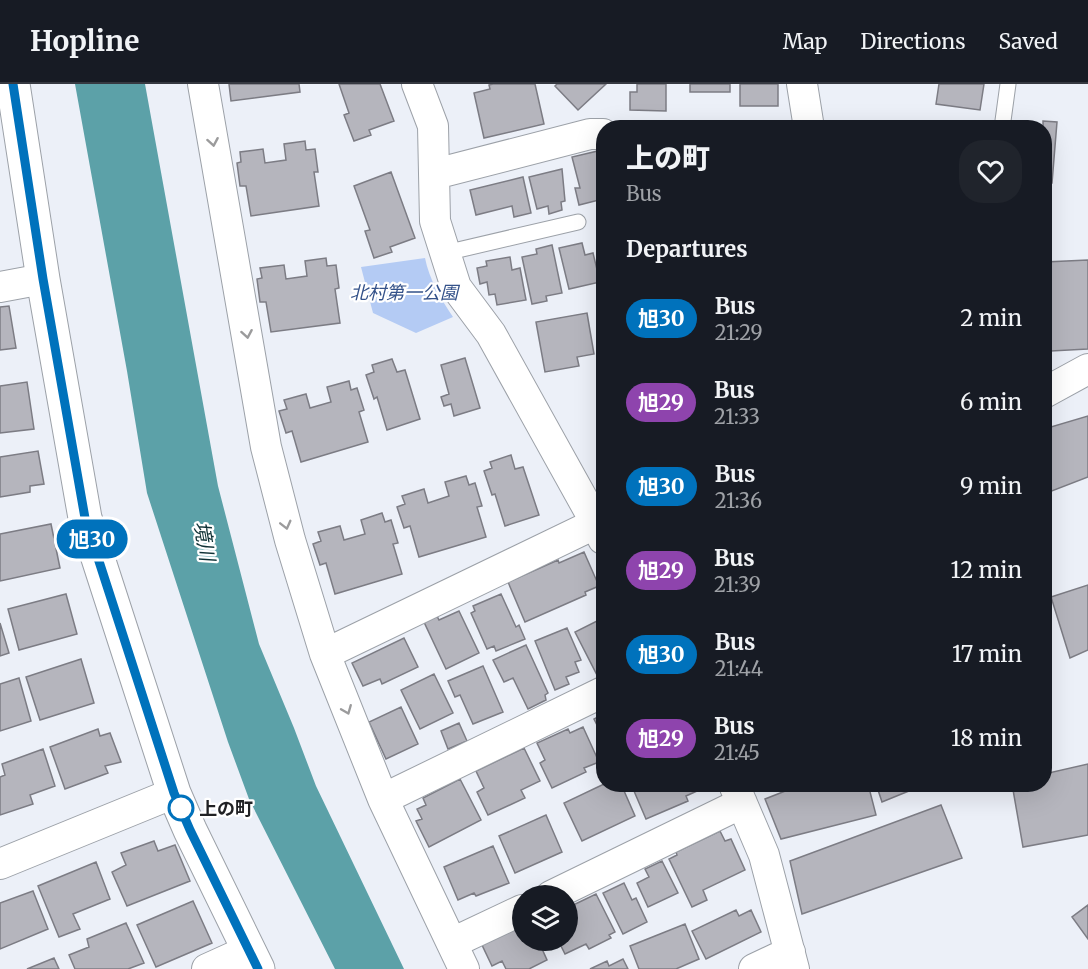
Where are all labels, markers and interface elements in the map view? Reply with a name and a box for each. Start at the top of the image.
text: Hopline [30,23,139,59]
text: Map [783,28,827,55]
text: Directions [860,28,965,55]
text: Saved [998,28,1058,55]
one-way arrow [207,137,219,146]
text: 上の町 [626,140,710,176]
button: heart [959,140,1022,203]
text: Bus [626,181,662,206]
text: Departures [626,235,748,263]
park label: 北村第一公園 [350,281,461,304]
text: Bus [715,292,755,320]
text: 2 min [960,304,1022,332]
text: 旭30 [638,305,685,332]
text: 21:29 [715,320,763,345]
one-way arrow [240,329,252,338]
text: Bus [714,376,755,404]
text: 6 min [960,388,1022,416]
text: 旭29 [638,389,684,416]
text: 21:33 [714,404,760,429]
text: Bus [715,460,755,488]
text: 9 min [960,472,1022,500]
text: 旭30 [638,473,685,500]
text: 21:36 [715,488,762,513]
water label: 境川 [189,519,221,565]
one-way arrow [279,519,292,529]
line badge: 旭30 [58,520,127,558]
text: 旭30 [69,526,115,553]
text: Bus [714,544,755,572]
text: 12 min [951,556,1022,584]
text: 旭29 [638,557,684,584]
text: 21:39 [714,572,761,597]
text: Bus [715,628,755,656]
text: 17 min [952,640,1022,668]
text: 旭30 [638,641,685,668]
text: 21:44 [715,656,763,681]
one-way arrow [340,703,352,714]
text: Bus [714,712,755,740]
text: 18 min [951,724,1022,752]
text: 旭29 [638,725,684,752]
text: 21:45 [714,740,760,765]
marker: 上の町 [168,795,194,821]
place label: 上の町 [199,797,253,820]
map controls [512,885,578,951]
button: layers [512,885,578,951]

